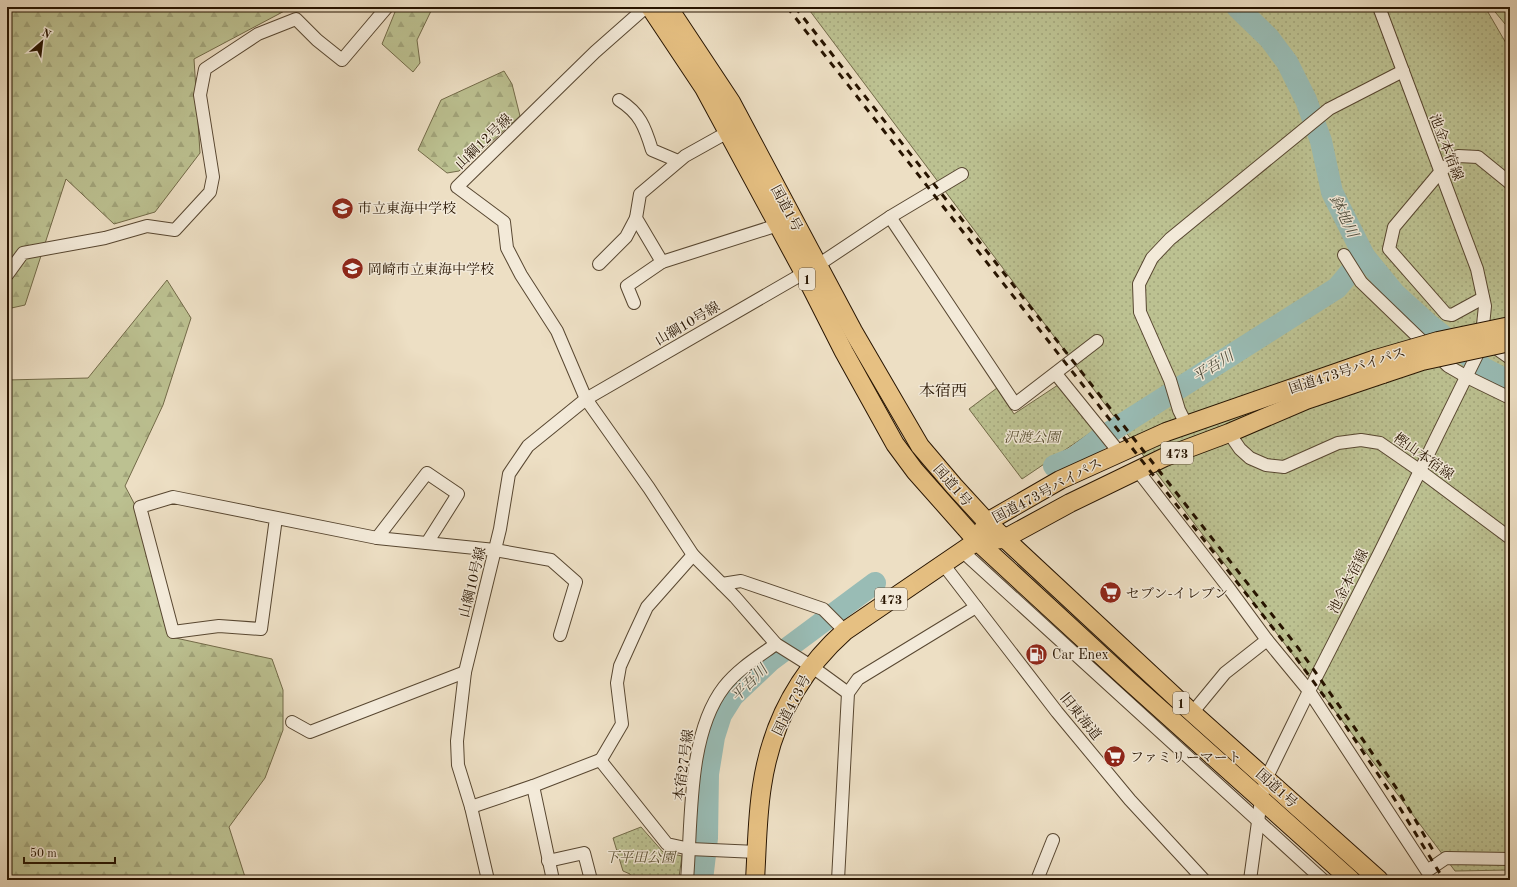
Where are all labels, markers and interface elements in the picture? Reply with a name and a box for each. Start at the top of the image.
north arrow [22,22,62,62]
text: N [40,28,53,42]
street label: 山綱12号線 [452,111,515,172]
street label: 池金本宿線 [1427,112,1466,183]
street label: 国道1号 [768,183,805,234]
water label: 鉢地川 [1326,192,1362,242]
school or university icon: 市立東海中学校 [330,195,356,221]
place label: 市立東海中学校 [358,201,456,216]
school or university icon: 岡崎市立東海中学校 [339,256,365,282]
place label: 岡崎市立東海中学校 [368,262,494,277]
road number: 1 [799,268,815,290]
street label: 山綱10号線 [652,299,722,348]
street label: 国道473号バイパス [1287,344,1408,396]
water label: 平吾川 [1190,346,1239,386]
district label: 本宿西 [919,382,967,400]
park label: 沢渡公園 [1004,430,1062,445]
street label: 樫山本宿線 [1391,430,1457,483]
road number: 473 [1161,442,1193,464]
street label: 国道473号バイパス [990,455,1105,526]
street label: 国道1号 [931,461,975,509]
street label: 山綱10号線 [456,545,489,619]
street label: 池金本宿線 [1326,547,1371,616]
supermarket icon: セブン-イレブン [1098,580,1124,606]
place label: セブン-イレブン [1126,586,1228,601]
road number: 473 [875,588,907,610]
fuel station icon: Car Enex [1023,641,1049,667]
place label: Car Enex [1052,648,1109,662]
water label: 平吾川 [727,660,773,705]
street label: 国道473号 [770,672,813,738]
street label: 旧東海道 [1057,690,1104,743]
road number: 1 [1173,692,1189,714]
street label: 本宿27号線 [671,728,696,802]
supermarket icon: ファミリーマート [1101,744,1127,770]
place label: ファミリーマート [1130,751,1242,765]
street label: 国道1号 [1253,766,1300,811]
scale bar [24,839,115,865]
text: 50 m [30,847,57,860]
park label: 下平田公園 [605,850,677,865]

